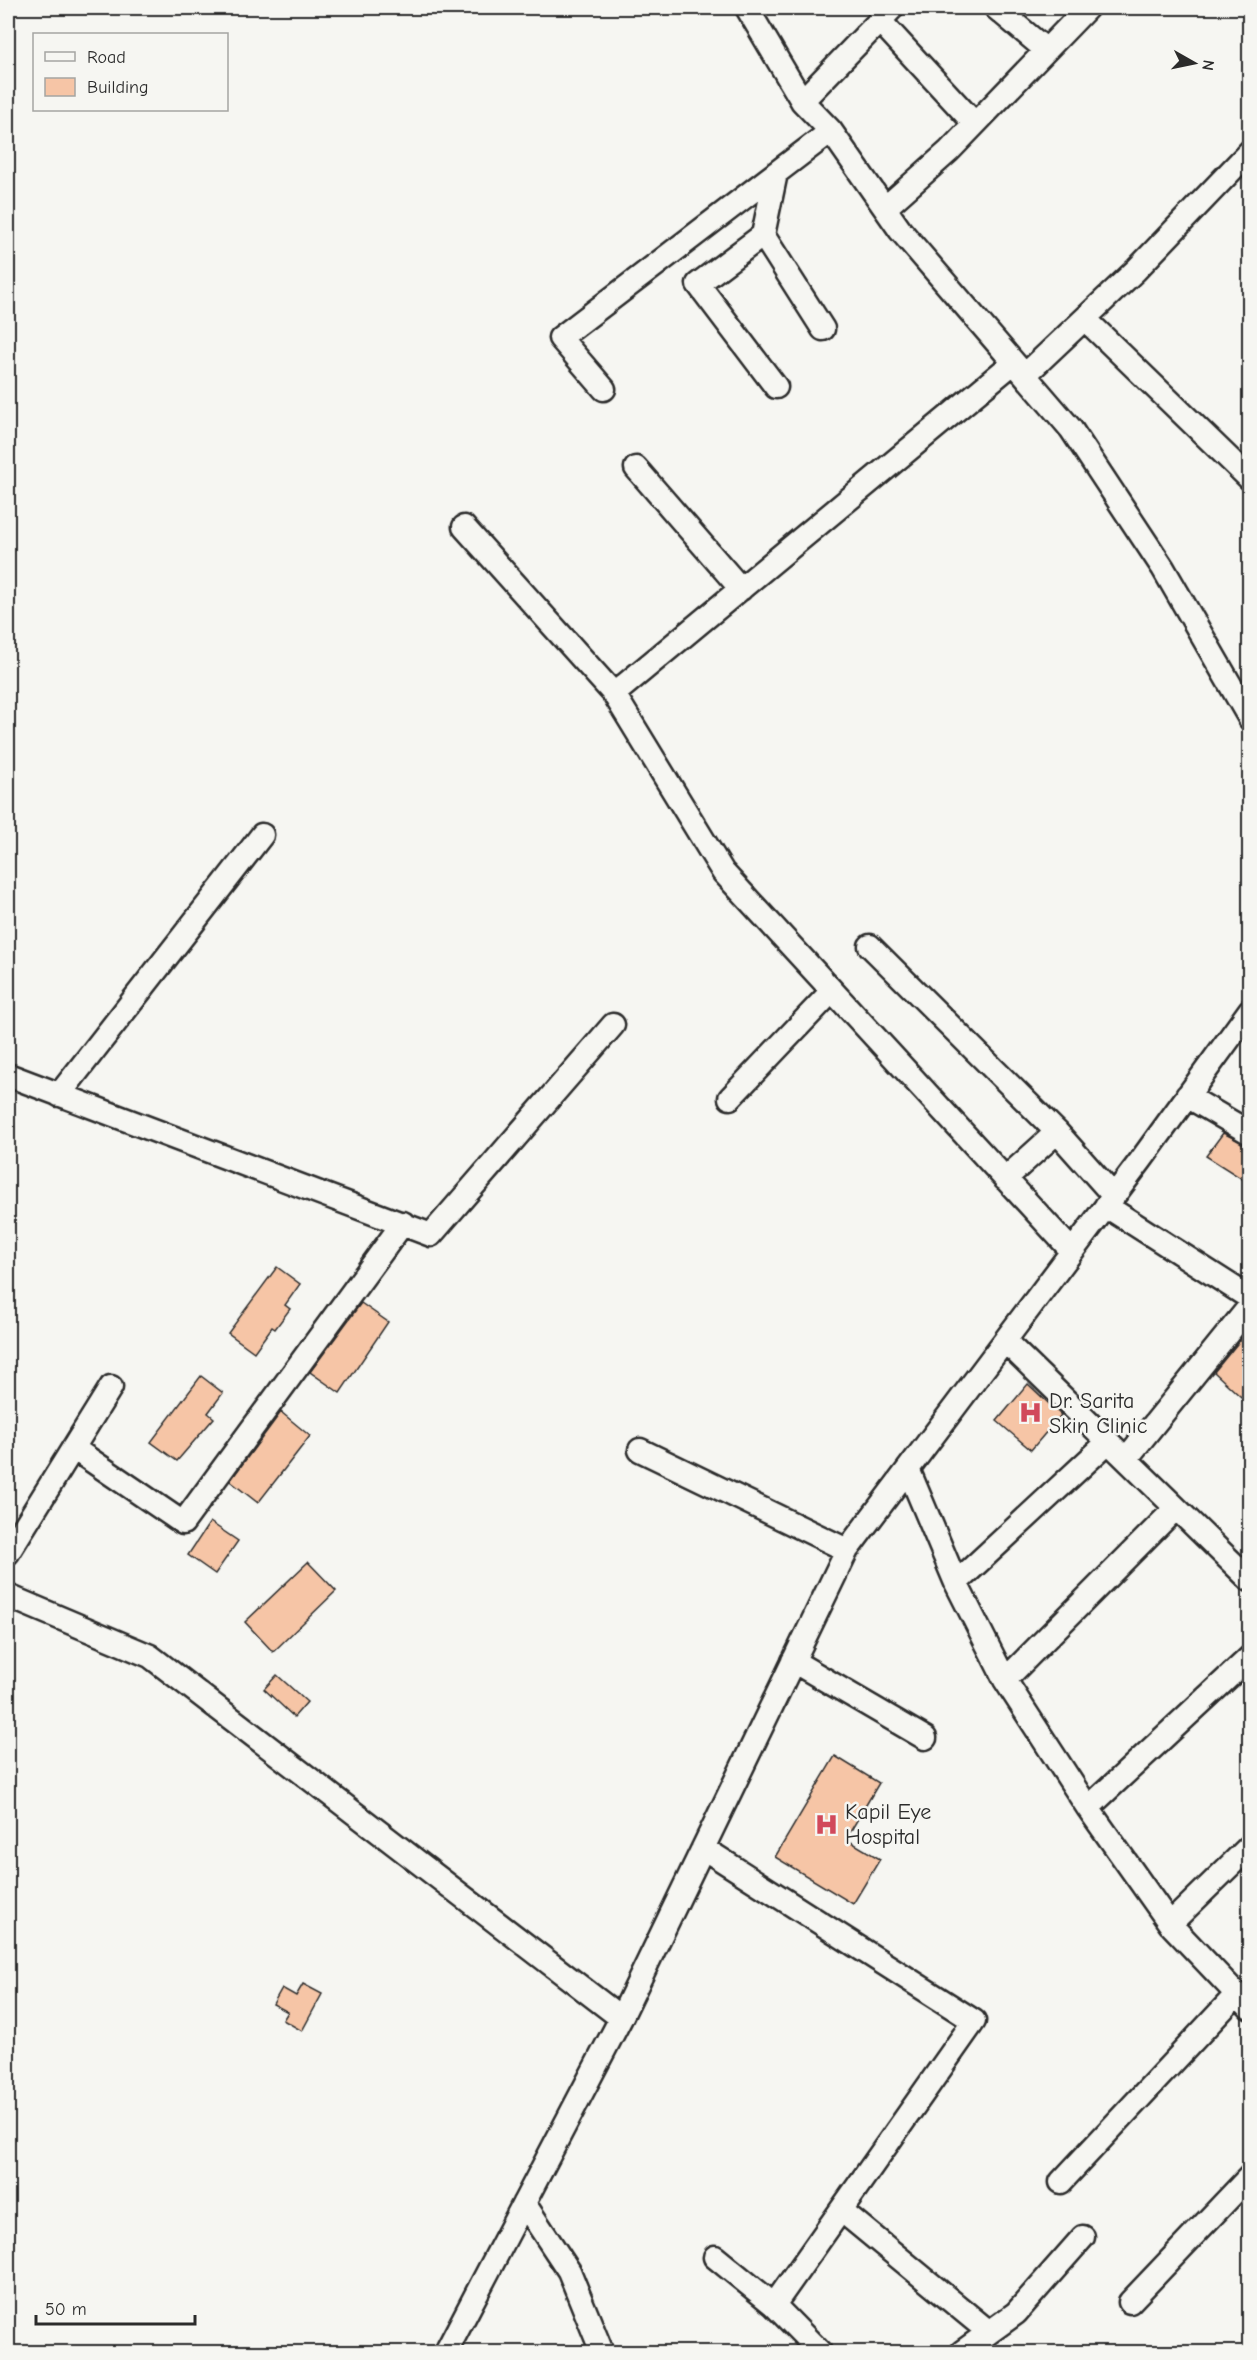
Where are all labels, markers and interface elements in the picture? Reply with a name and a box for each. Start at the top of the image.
legend [33,33,228,111]
north arrow [1164,33,1224,93]
text: Road [87,47,126,68]
text: N [1198,59,1218,72]
text: Building [87,77,149,98]
place label: Dr. Sarita Skin Clinic [1049,1388,1148,1439]
hospital icon: Dr. Sarita Skin Clinic [1018,1400,1044,1426]
place label: Kapil Eye Hospital [845,1799,931,1850]
hospital icon: Kapil Eye Hospital [814,1811,840,1837]
scale bar [36,2288,195,2326]
text: 50 m [45,2299,87,2320]

